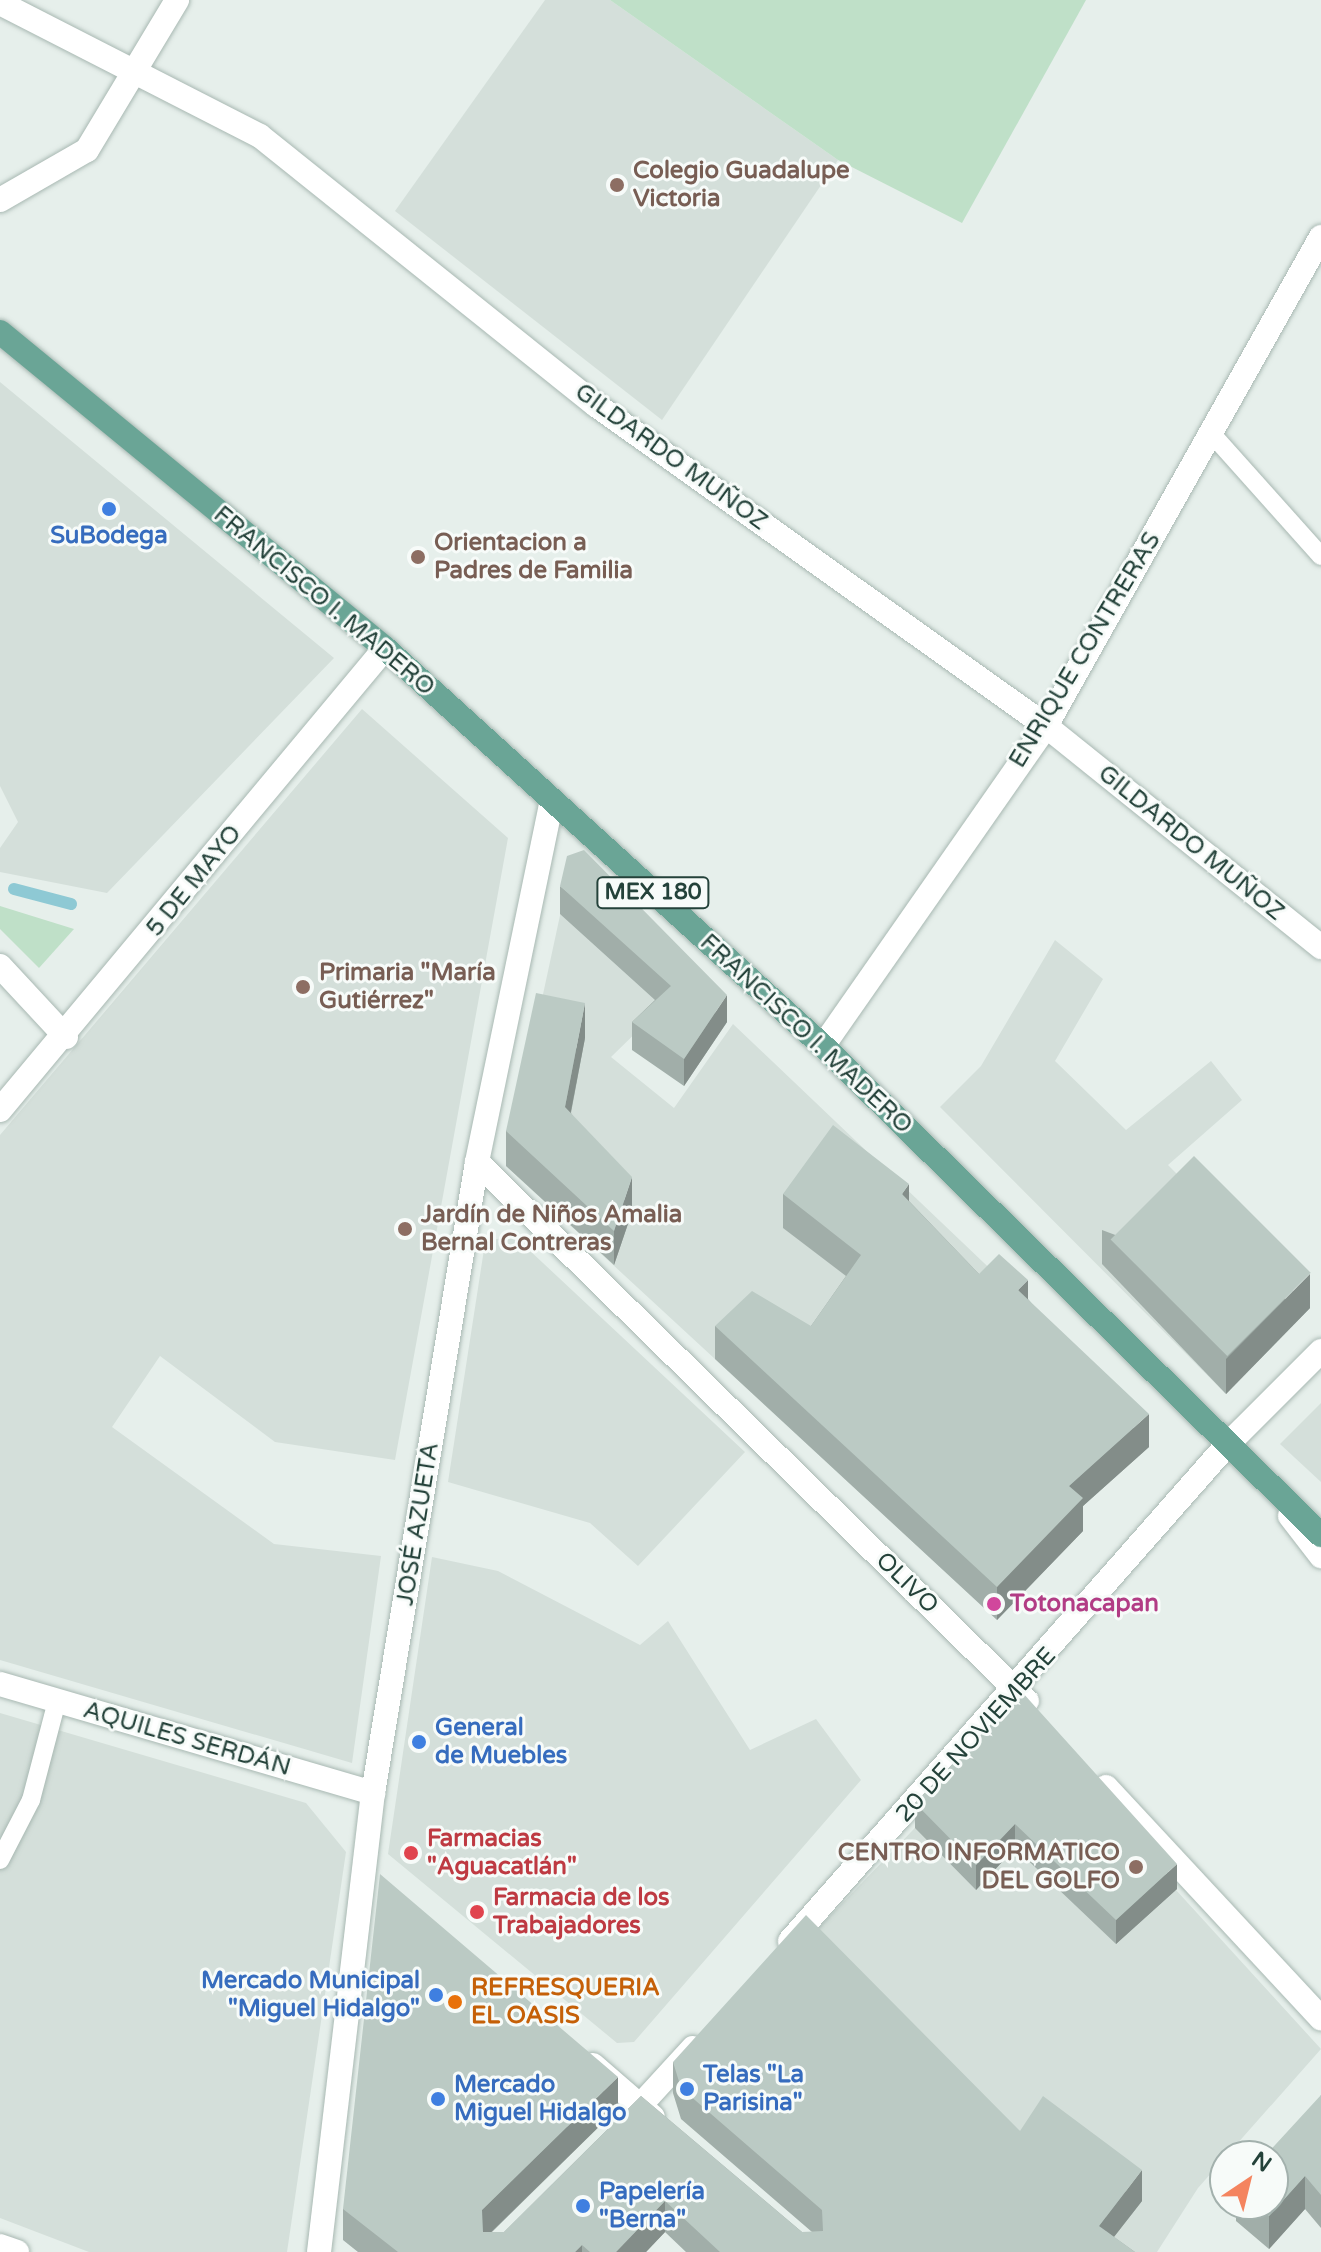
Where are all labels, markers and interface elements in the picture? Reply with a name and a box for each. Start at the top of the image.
place label: Colegio Guadalupe Victoria [633,157,850,213]
marker: Colegio Guadalupe Victoria [608,176,626,194]
street label: GILDARDO MUÑOZ [569,378,773,536]
marker: SuBodega [100,500,118,518]
street label: FRANCISCO I. MADERO [208,500,440,702]
place label: SuBodega [50,522,168,550]
street label: ENRIQUE CONTRERAS [1003,527,1167,773]
place label: Orientacion a Padres de Familia [434,529,633,585]
marker: Orientacion a Padres de Familia [409,548,427,566]
street label: GILDARDO MUÑOZ [1092,759,1290,927]
street label: 5 DE MAYO [140,820,248,942]
road number: MEX 180 [595,875,711,911]
street label: FRANCISCO I. MADERO [694,928,918,1140]
place label: Primaria "María Gutiérrez" [319,959,496,1015]
marker: Primaria "María Gutiérrez" [294,978,312,996]
place label: Jardín de Niños Amalia Bernal Contreras [421,1201,682,1257]
marker: Jardín de Niños Amalia Bernal Contreras [396,1220,414,1238]
street label: JOSÉ AZUETA [391,1440,445,1608]
street label: OLIVO [870,1546,944,1620]
place label: Totonacapan [1010,1590,1159,1618]
marker: Totonacapan [985,1595,1003,1613]
street label: 20 DE NOVIEMBRE [890,1642,1062,1828]
street label: AQUILES SERDÁN [80,1696,294,1782]
place label: General de Muebles [435,1714,567,1770]
marker: General de Muebles [410,1733,428,1751]
place label: Farmacias "Aguacatlán" [427,1825,577,1881]
place label: CENTRO INFORMATICO DEL GOLFO [838,1839,1120,1895]
marker: Farmacias "Aguacatlán" [402,1844,420,1862]
marker: CENTRO INFORMATICO DEL GOLFO [1127,1858,1145,1876]
place label: Farmacia de los Trabajadores [493,1884,670,1940]
marker: Farmacia de los Trabajadores [468,1903,486,1921]
place label: Mercado Municipal "Miguel Hidalgo" [201,1967,420,2023]
place label: REFRESQUERIA EL OASIS [471,1974,660,2030]
marker: Mercado Municipal "Miguel Hidalgo" [427,1986,445,2004]
marker: REFRESQUERIA EL OASIS [446,1993,464,2011]
place label: Telas "La Parisina" [703,2061,804,2117]
place label: Mercado Miguel Hidalgo [454,2071,627,2127]
marker: Telas "La Parisina" [678,2080,696,2098]
marker: Mercado Miguel Hidalgo [429,2090,447,2108]
north arrow [1209,2140,1289,2220]
text: N [1247,2146,1276,2178]
place label: Papelería "Berna" [599,2178,705,2234]
marker: Papelería "Berna" [574,2197,592,2215]

